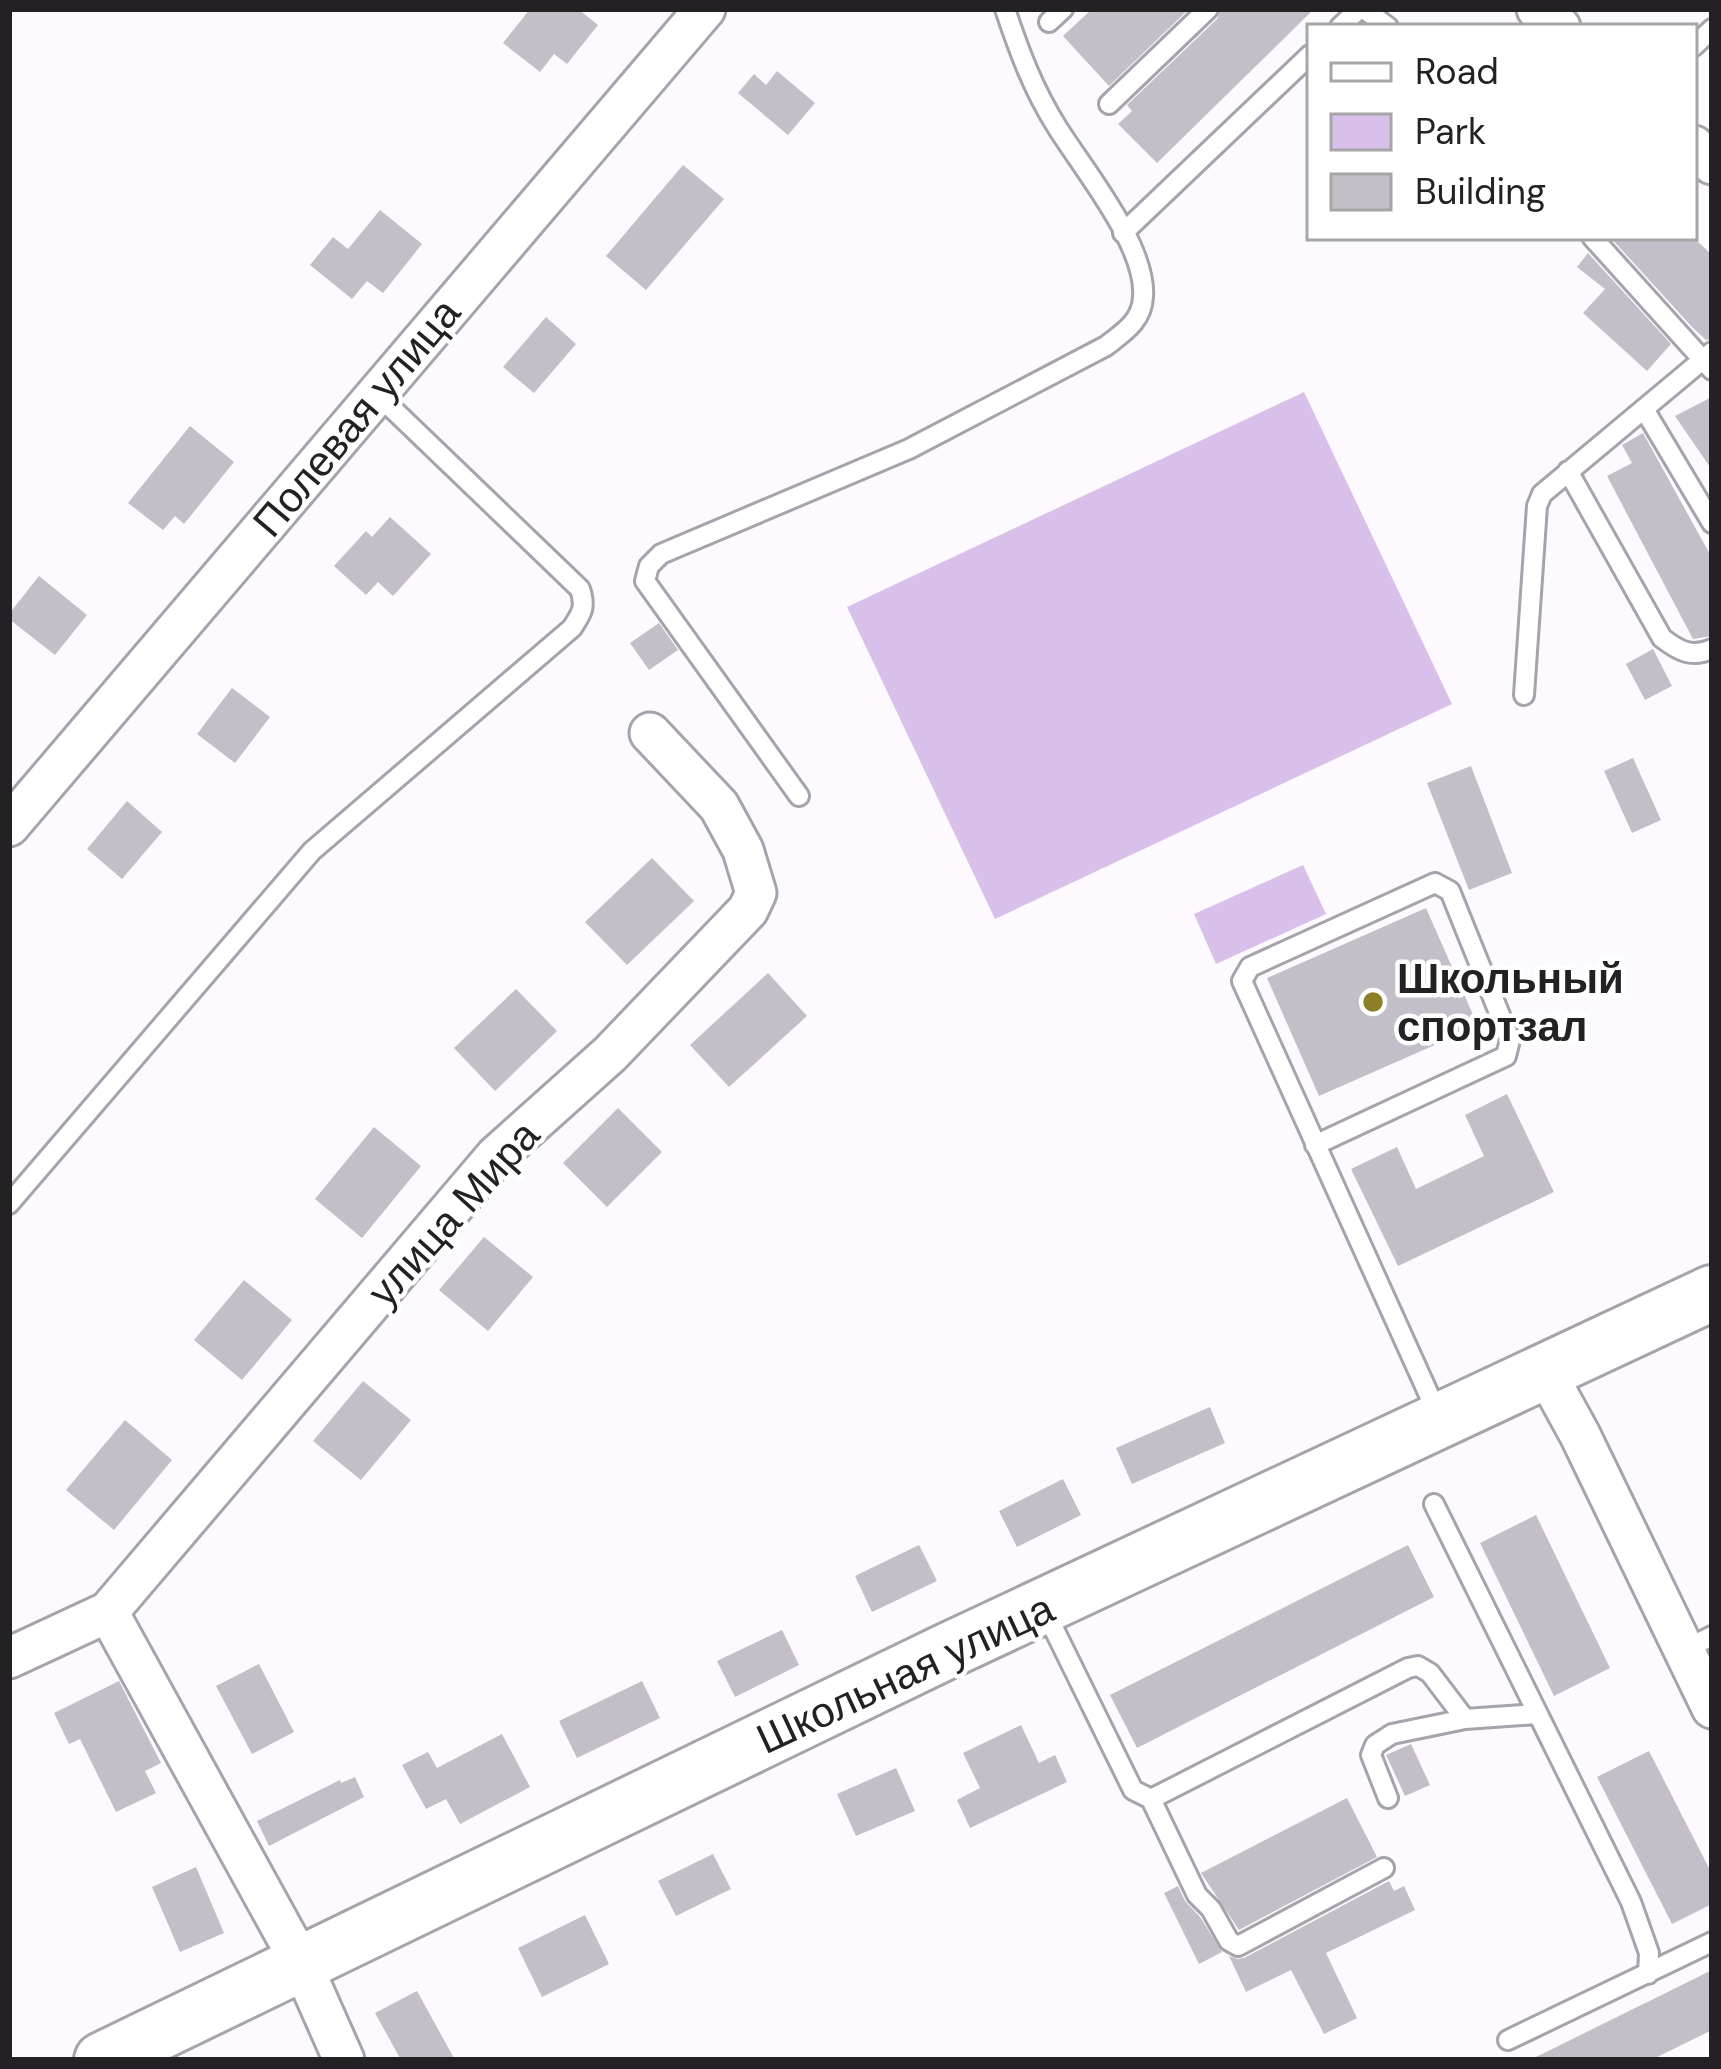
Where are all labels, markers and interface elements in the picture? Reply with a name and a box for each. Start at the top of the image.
legend [1307,24,1697,240]
text: Road [1415,48,1499,95]
text: Park [1415,108,1486,155]
text: Building [1415,168,1546,215]
street label: Полевая улица [240,286,473,548]
place label: Школьный спортзал [1397,951,1624,1054]
marker: Школьный спортзал [1360,989,1386,1015]
street label: улица Мира [355,1108,552,1318]
street label: Школьная улица [748,1580,1063,1766]

